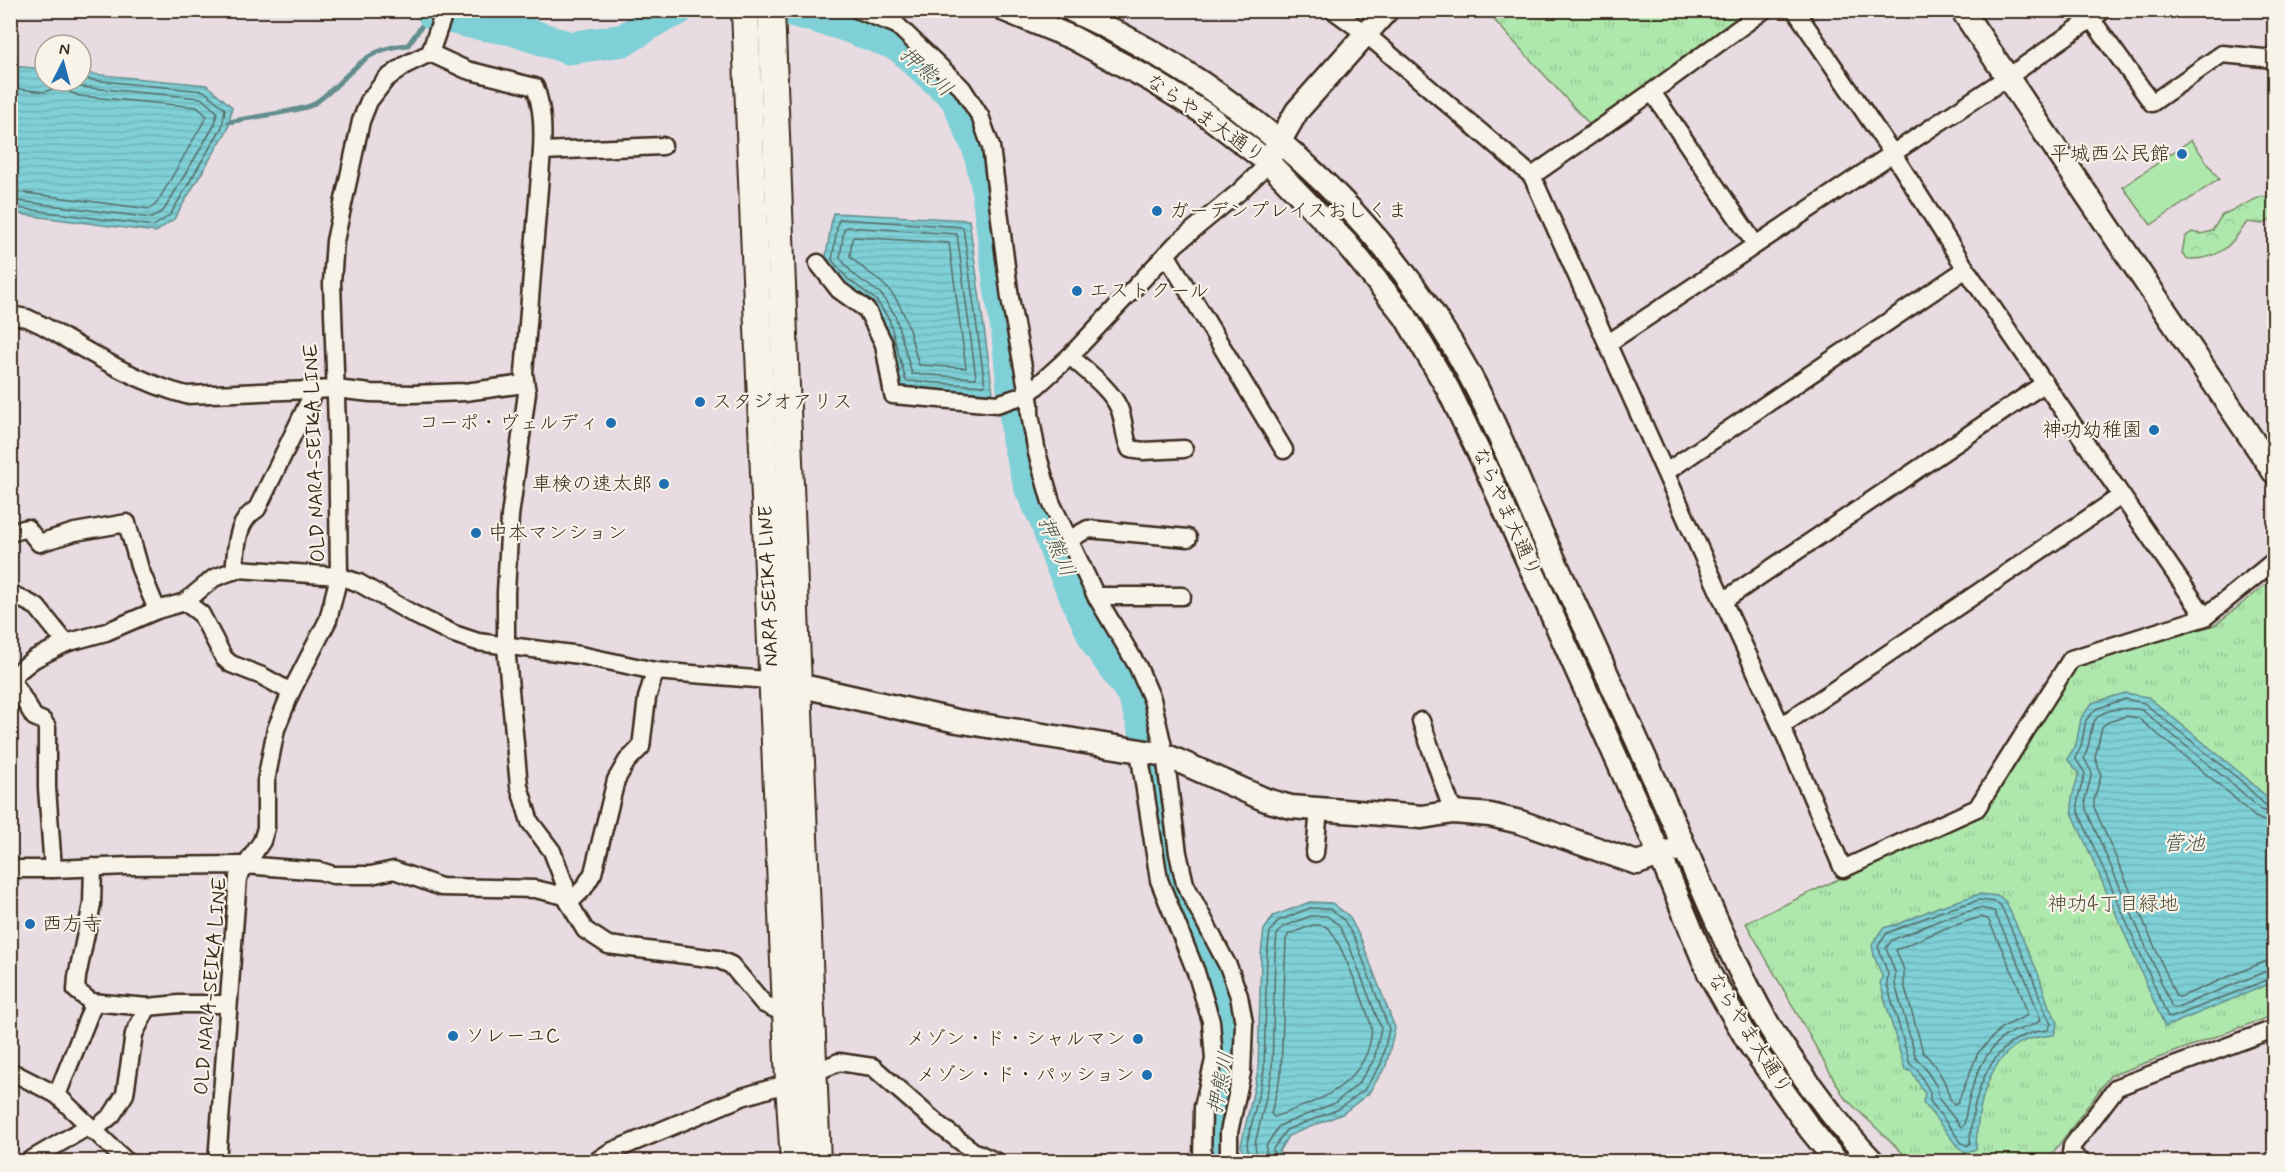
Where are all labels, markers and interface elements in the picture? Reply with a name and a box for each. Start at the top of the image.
north arrow [33,33,93,93]
text: N [58,39,71,61]
water label: 押熊川 [893,41,959,103]
street label: ならやま大通り [1140,68,1270,170]
place label: 平城西公民館 [2050,141,2170,168]
marker: 平城西公民館 [2175,147,2189,161]
place label: ガーデンプレイスおしくま [1169,198,1407,225]
marker: ガーデンプレイスおしくま [1150,204,1164,218]
place label: エストクール [1089,278,1209,305]
marker: エストクール [1070,284,1084,298]
street label: OLD NARA-SEIKA LINE [298,343,332,563]
place label: スタジオアリス [712,389,852,416]
marker: スタジオアリス [693,395,707,409]
place label: コーポ・ヴェルディ [419,410,599,437]
marker: コーポ・ヴェルディ [604,416,618,430]
place label: 神功幼稚園 [2042,417,2142,444]
marker: 神功幼稚園 [2147,423,2161,437]
street label: ならやま大通り [1465,443,1547,581]
place label: 車検の速太郎 [532,471,652,498]
marker: 車検の速太郎 [657,477,671,491]
street label: NARA SEIKA LINE [753,505,785,667]
water label: 押熊川 [1031,513,1081,581]
place label: 中本マンション [488,520,627,547]
marker: 中本マンション [469,526,483,540]
water label: 菅池 [2163,830,2206,858]
street label: OLD NARA-SEIKA LINE [188,876,234,1096]
park label: 神功4丁目緑地 [2047,891,2179,918]
place label: 西方寺 [42,911,102,938]
marker: 西方寺 [23,917,37,931]
street label: ならやま大通り [1700,967,1798,1101]
place label: ソレーユC [465,1023,560,1050]
place label: メゾン・ド・シャルマン [906,1026,1126,1053]
marker: ソレーユC [446,1029,460,1043]
marker: メゾン・ド・シャルマン [1131,1032,1145,1046]
water label: 押熊川 [1201,1049,1241,1117]
place label: メゾン・ド・パッション [916,1062,1135,1089]
marker: メゾン・ド・パッション [1140,1068,1154,1082]

